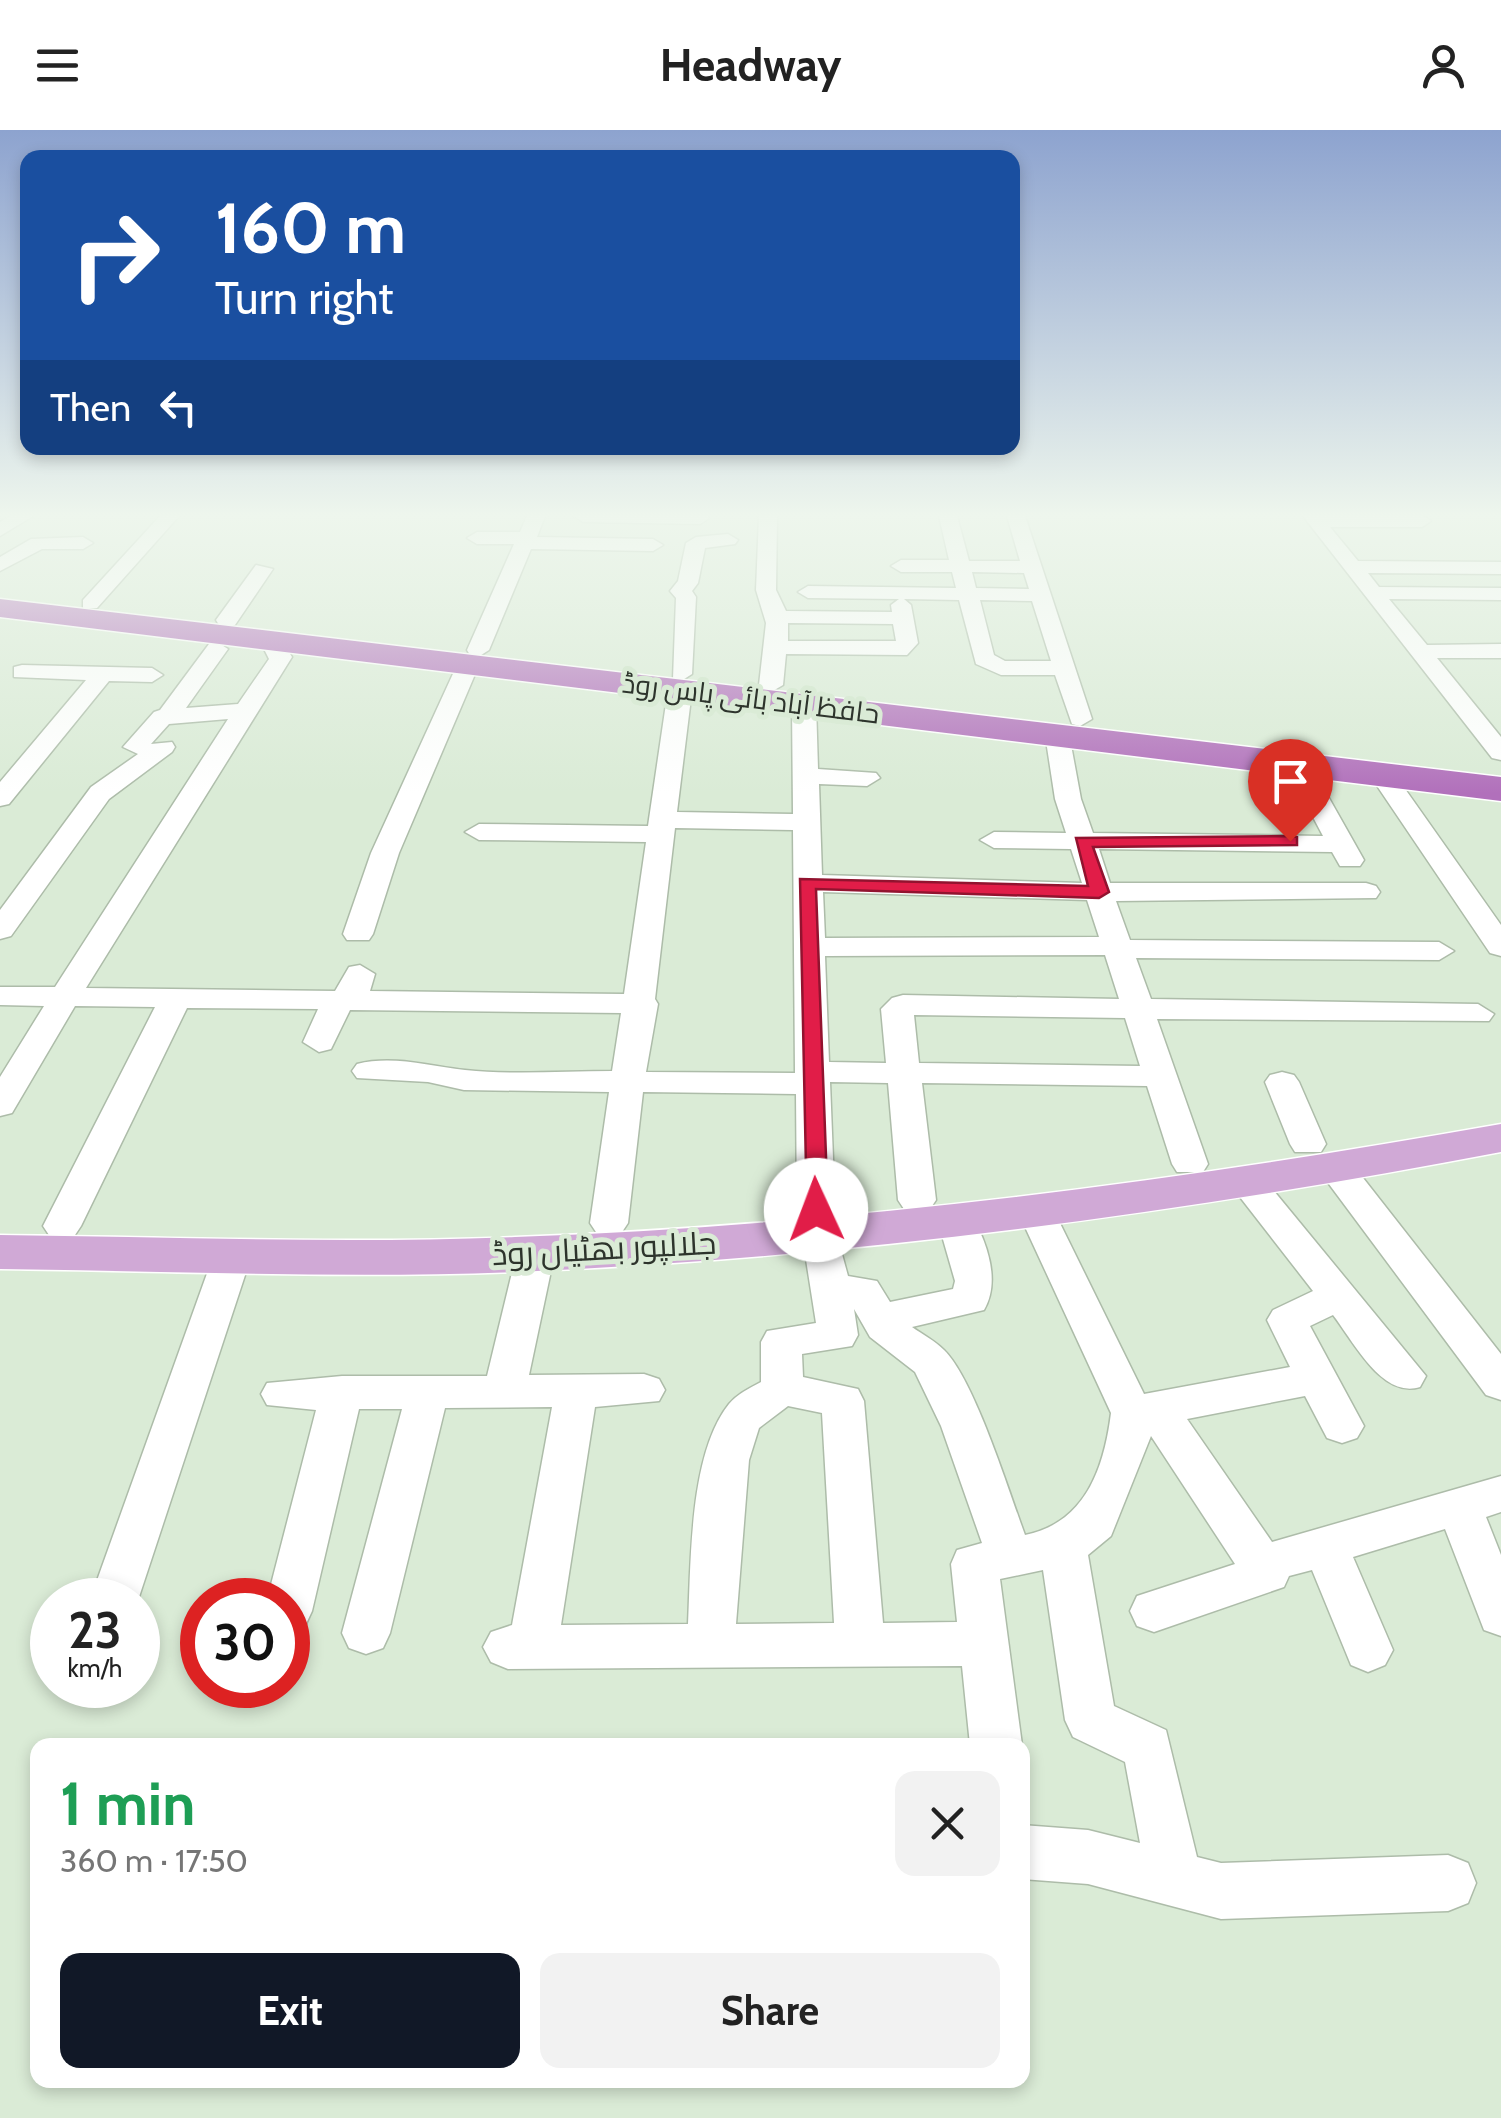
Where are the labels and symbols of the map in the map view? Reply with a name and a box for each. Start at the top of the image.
street label: حافظ آباد بائی پاس روڈ [620,665,882,733]
pin [1248,739,1333,842]
position arrow [764,1158,868,1262]
street label: جلالپور بھٹیاں روڈ [491,1223,717,1274]
speed limit sign: 30 [180,1578,310,1708]

